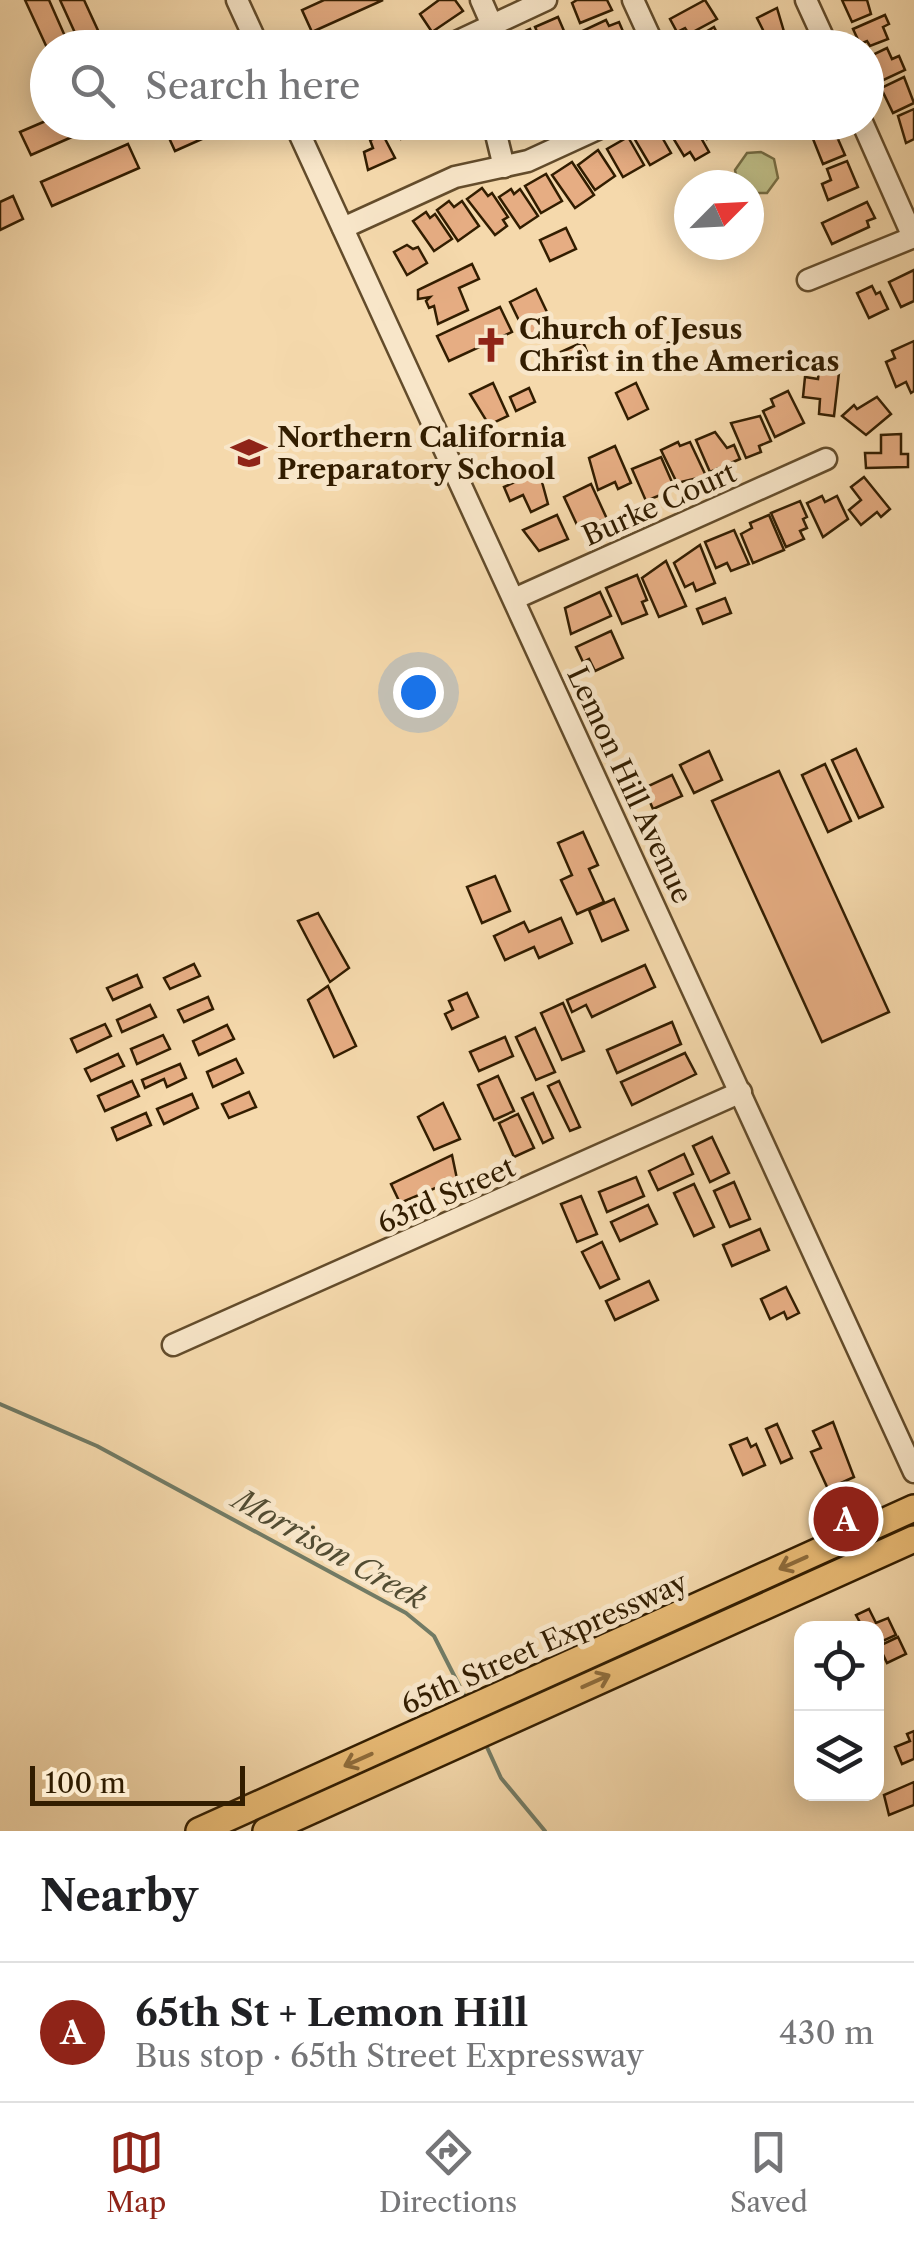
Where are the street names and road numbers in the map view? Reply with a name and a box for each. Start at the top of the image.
street label: Burke Court [577,455,741,553]
street label: Lemon Hill Avenue [560,661,700,909]
street label: 63rd Street [372,1150,520,1240]
street label: 65th Street Expressway [396,1564,693,1721]

